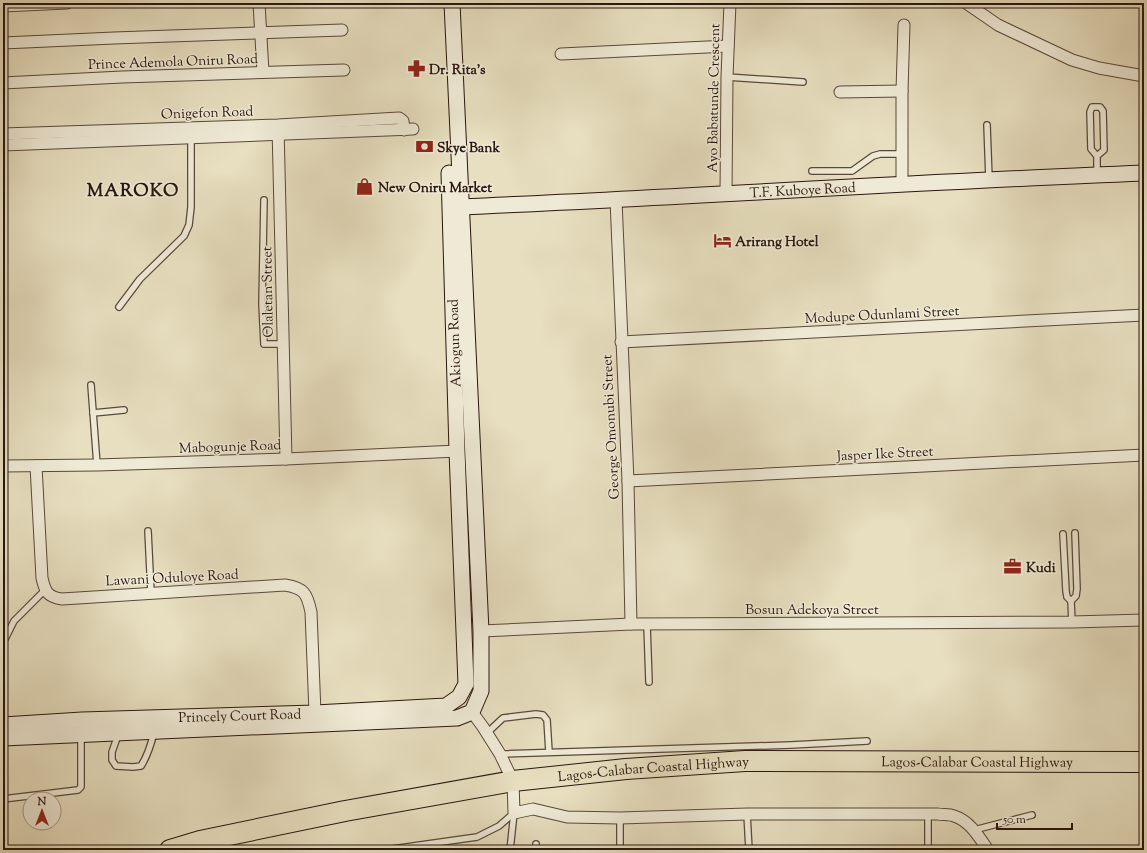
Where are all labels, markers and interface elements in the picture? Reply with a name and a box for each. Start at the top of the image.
street label: Ayo Babatunde Crescent [704,23,726,173]
street label: Prince Ademola Oniru Road [88,50,259,76]
pharmacy icon: Dr. Rita's [406,59,426,79]
place label: Dr. Rita's [429,61,486,81]
street label: Onigefon Road [161,102,254,126]
bank icon: Skye Bank [414,137,434,157]
place label: Skye Bank [437,139,501,159]
shop icon: New Oniru Market [355,177,375,197]
district label: MAROKO [87,179,179,205]
place label: New Oniru Market [378,179,492,199]
street label: T.F. Kuboye Road [749,179,856,204]
hotel icon: Arirang Hotel [712,231,732,251]
place label: Arirang Hotel [735,233,819,253]
street label: Olaletan Street [258,246,280,338]
street label: Akiogun Road [444,298,468,387]
street label: Modupe Odunlami Street [804,302,960,330]
street label: George Omonubi Street [598,354,626,500]
street label: Mabogunje Road [179,436,282,460]
street label: Jasper Ike Street [835,442,934,468]
office icon: Kudi [1003,557,1023,577]
place label: Kudi [1026,559,1056,579]
street label: Lawani Oduloye Road [105,566,239,592]
street label: Bosun Adekoya Street [745,601,879,621]
street label: Princely Court Road [178,705,302,729]
street label: Lagos-Calabar Coastal Highway [557,753,749,788]
street label: Lagos-Calabar Coastal Highway [881,753,1073,774]
north arrow [22,791,62,831]
text: N [37,794,47,810]
scale bar [997,805,1072,831]
text: 50 m [1002,811,1026,829]

